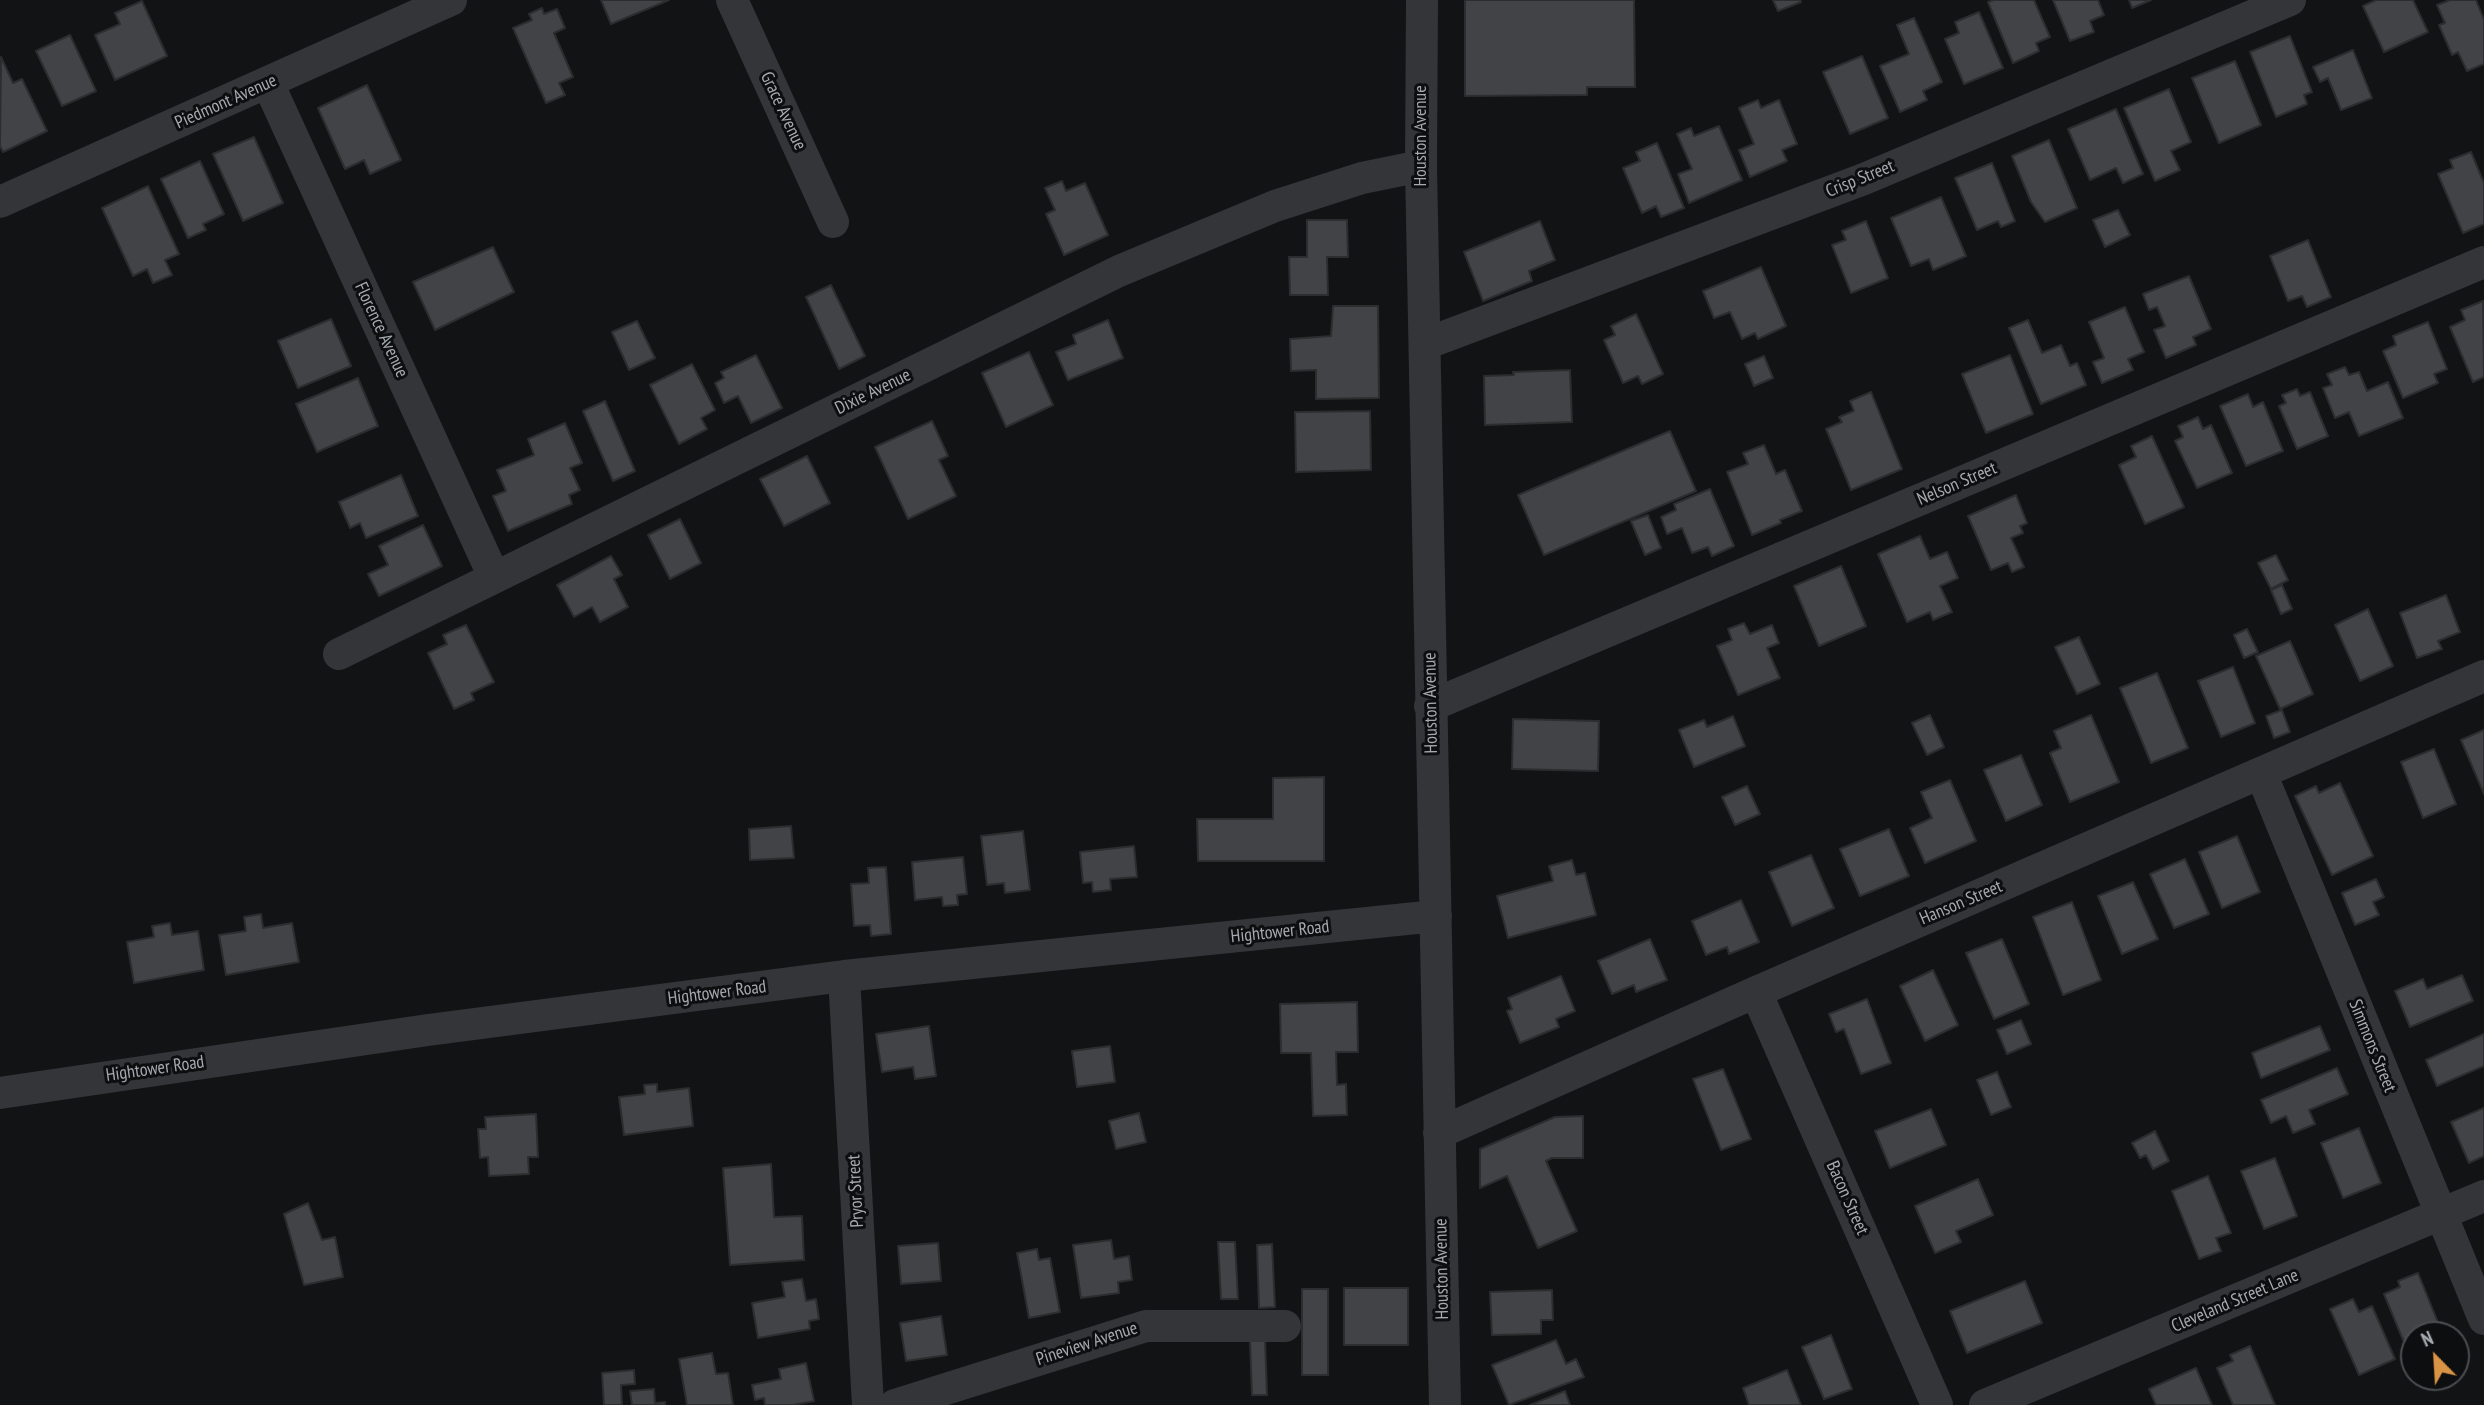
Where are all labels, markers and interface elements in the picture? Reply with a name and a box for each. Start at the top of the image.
street label: Grace Avenue [755,68,811,154]
street label: Piedmont Avenue [172,70,280,134]
street label: Houston Avenue [1410,85,1432,187]
street label: Crisp Street [1823,156,1897,202]
street label: Florence Avenue [350,279,412,381]
street label: Dixie Avenue [832,364,914,420]
street label: Nelson Street [1914,458,2000,510]
street label: Houston Avenue [1419,652,1443,754]
street label: Hanson Street [1916,876,2006,930]
street label: Hightower Road [1230,916,1330,948]
street label: Hightower Road [667,976,767,1010]
street label: Simmons Street [2344,997,2400,1095]
street label: Hightower Road [104,1051,206,1087]
street label: Pryor Street [843,1154,869,1228]
street label: Bacon Street [1821,1158,1873,1238]
street label: Houston Avenue [1430,1218,1454,1320]
street label: Cleveland Street Lane [2168,1265,2302,1337]
street label: Pineview Avenue [1034,1317,1140,1371]
north arrow [2400,1321,2470,1391]
text: N [2418,1326,2437,1352]

